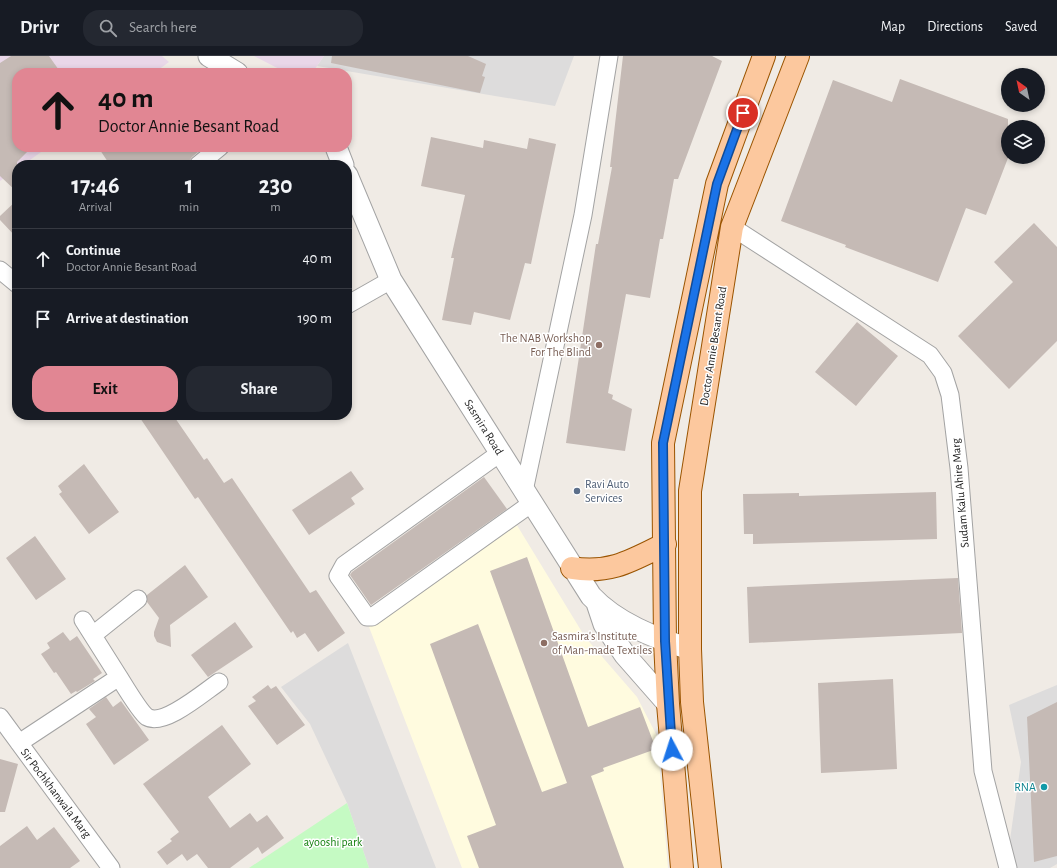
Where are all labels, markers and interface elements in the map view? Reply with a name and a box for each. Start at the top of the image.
search box [83,10,363,46]
icon: search [97,17,119,39]
text: Drivr [20,18,59,37]
text: Search here [129,20,197,35]
text: Map [881,20,905,34]
text: Directions [927,20,983,34]
text: Saved [1005,20,1037,34]
north arrow [1001,68,1045,112]
map controls [1001,68,1045,164]
icon: ahead [32,84,84,136]
text: 40 m [98,85,154,113]
pin [726,96,760,130]
icon: arrive [732,102,754,124]
text: Doctor Annie Besant Road [98,118,279,136]
button: layers [1001,120,1045,164]
text: 17:46 [71,174,120,198]
text: 1 [185,174,193,198]
text: 230 [258,174,293,198]
text: Arrival [79,201,112,214]
text: min [179,201,199,214]
text: m [270,201,281,214]
text: Continue [66,243,121,258]
icon: ahead [32,248,54,270]
text: 40 m [302,251,332,266]
text: Doctor Annie Besant Road [66,261,197,274]
street label: Doctor Annie Besant Road [698,285,728,407]
icon: arrive [32,308,54,330]
text: Arrive at destination [66,311,189,326]
text: 190 m [297,311,332,326]
place label: The NAB Workshop For The Blind [500,332,591,358]
marker: The NAB Workshop For The Blind [594,340,604,350]
button: Exit [32,366,178,412]
button: Share [186,366,332,412]
street label: Sasmira Road [462,397,506,457]
street label: Sudam Kalu Ahire Marg [949,438,971,548]
place label: Ravi Auto Services [585,478,629,504]
marker: Ravi Auto Services [572,486,582,496]
place label: Sasmira's Institute of Man-made Textiles [552,630,652,656]
marker: Sasmira's Institute of Man-made Textiles [539,638,549,648]
position arrow [651,729,693,771]
street label: Sir Pochkhanwala Marg [19,746,94,840]
place label: RNA [1014,781,1036,793]
marker: RNA [1039,782,1049,792]
park label: ayooshi park [304,836,363,849]

